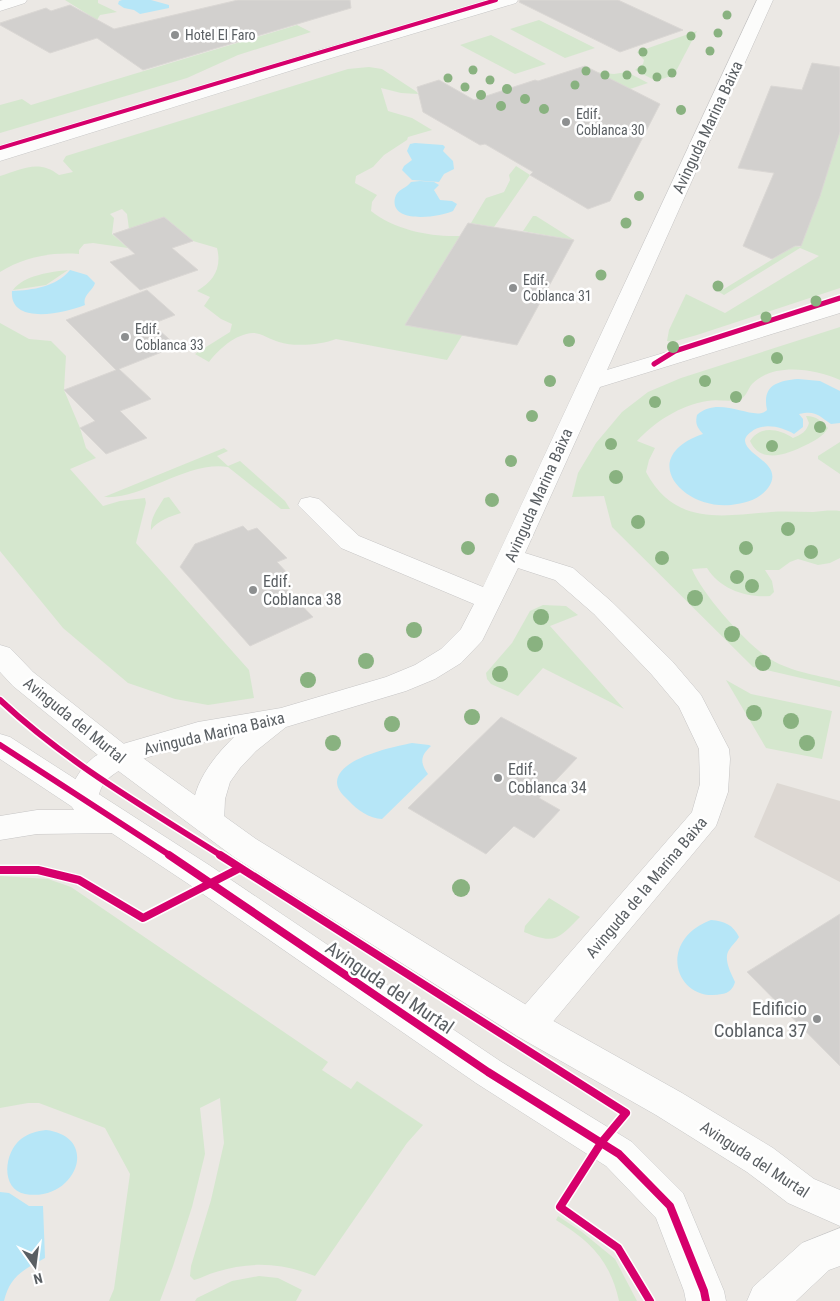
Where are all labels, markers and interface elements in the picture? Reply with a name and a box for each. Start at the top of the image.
place label: Hotel El Faro [185,27,256,43]
marker: Hotel El Faro [169,29,181,41]
street label: Avinguda Marina Baixa [668,58,747,197]
place label: Edif. Coblanca 30 [576,106,645,138]
marker: Edif. Coblanca 30 [560,116,572,128]
place label: Edif. Coblanca 31 [523,272,592,304]
marker: Edif. Coblanca 31 [507,282,519,294]
place label: Edif. Coblanca 33 [135,321,204,353]
marker: Edif. Coblanca 33 [119,331,131,343]
street label: Avinguda Marina Baixa [500,425,576,565]
place label: Edif. Coblanca 38 [263,572,342,609]
marker: Edif. Coblanca 38 [247,584,259,596]
street label: Avinguda del Murtal [20,673,130,767]
street label: Avinguda Marina Baixa [142,708,286,759]
place label: Edif. Coblanca 34 [508,760,587,797]
marker: Edif. Coblanca 34 [492,772,504,784]
street label: Avinguda de la Marina Baixa [582,813,711,962]
street label: Avinguda del Murtal [321,936,458,1039]
place label: Edificio Coblanca 37 [714,997,807,1042]
marker: Edificio Coblanca 37 [811,1013,823,1025]
street label: Avinguda del Murtal [697,1117,813,1202]
north arrow [10,1241,60,1291]
text: N [32,1270,44,1287]

